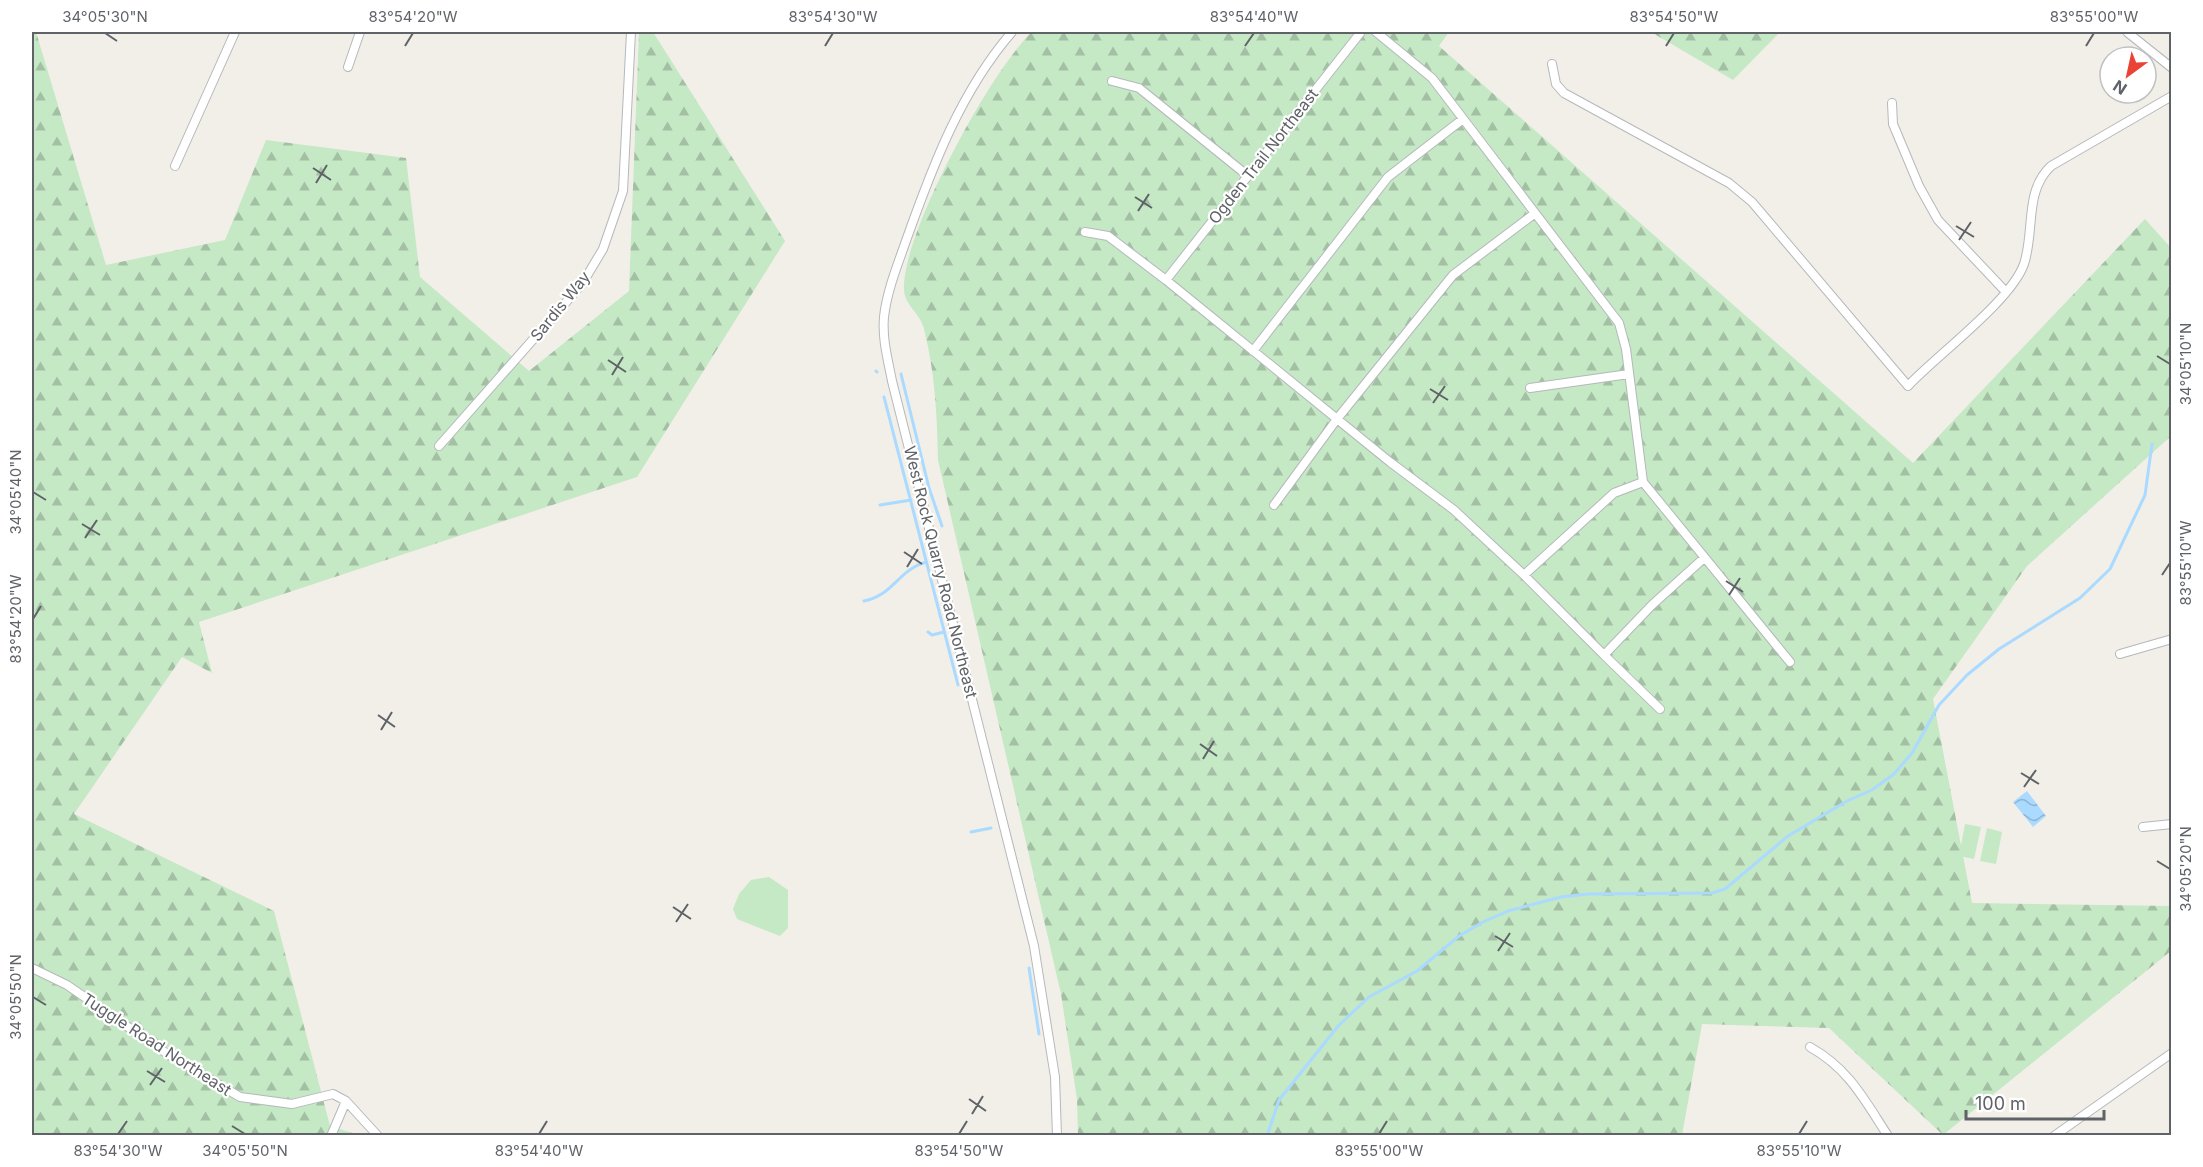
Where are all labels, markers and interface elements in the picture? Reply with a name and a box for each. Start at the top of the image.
text: 34°05'30"N [62,7,148,26]
text: 83°54'20"W [369,7,458,26]
text: 83°54'30"W [789,7,878,26]
text: 83°54'40"W [1210,7,1298,26]
text: 83°54'50"W [1630,7,1719,26]
text: 83°55'00"W [2050,7,2139,26]
north arrow [2098,45,2158,105]
text: N [2109,76,2130,99]
street label: Ogden Trail Northeast [1204,84,1322,228]
street label: Sardis Way [526,267,594,345]
text: 34°05'10"N [2176,323,2195,405]
street label: West Rock Quarry Road Northeast [900,444,982,700]
text: 34°05'40"N [6,449,25,535]
text: 83°55'10"W [2176,520,2195,606]
text: 83°54'20"W [6,574,25,663]
text: 34°05'20"N [2176,826,2195,912]
text: 34°05'50"N [6,954,25,1040]
street label: Tuggle Road Northeast [79,988,235,1100]
scale bar [1966,1083,2104,1121]
text: 100 m [1975,1093,2026,1114]
text: 83°54'30"W [74,1141,163,1160]
text: 34°05'50"N [202,1141,288,1160]
text: 83°54'40"W [495,1141,583,1160]
text: 83°54'50"W [915,1141,1004,1160]
text: 83°55'00"W [1335,1141,1424,1160]
text: 83°55'10"W [1756,1141,1842,1160]

